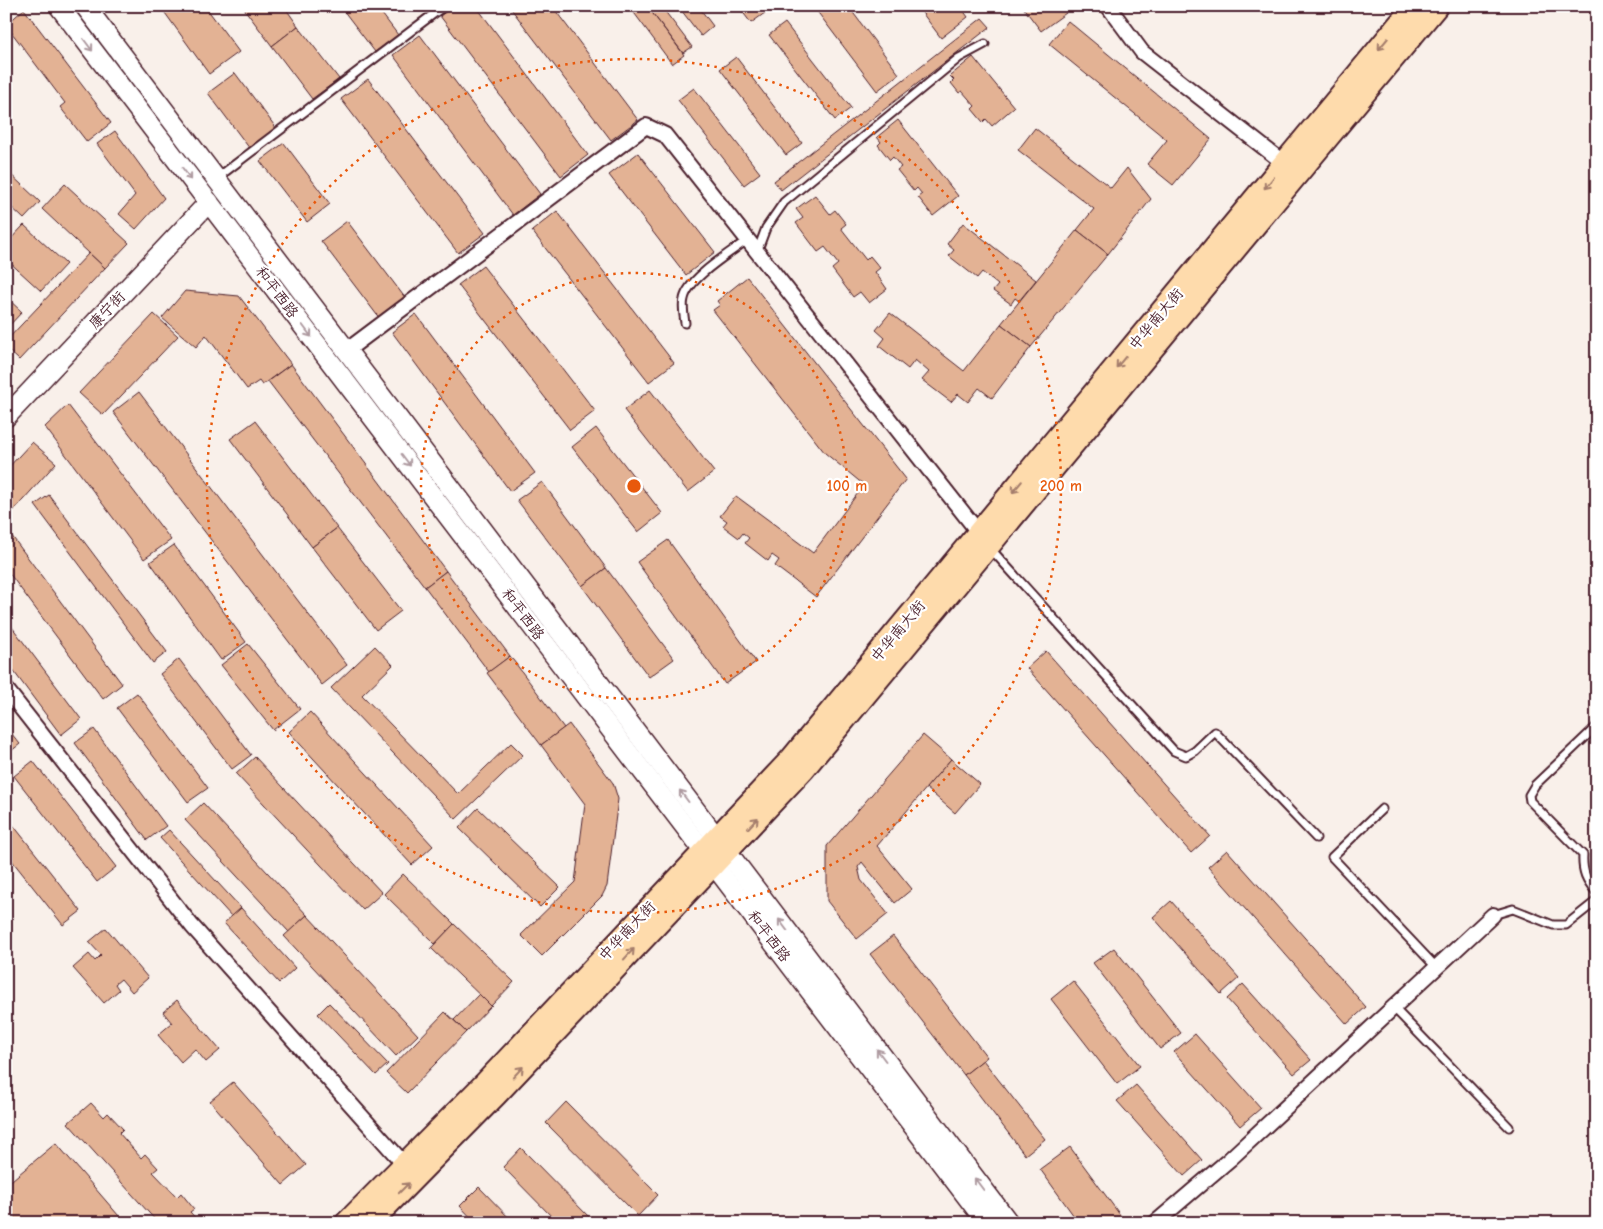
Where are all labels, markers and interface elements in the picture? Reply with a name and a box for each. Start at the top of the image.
one-way arrow [1378,37,1389,50]
one-way arrow [83,38,94,51]
one-way arrow [182,167,192,181]
one-way arrow [1263,176,1274,189]
street label: 和平西路 [252,263,302,321]
street label: 中华南大街 [1125,284,1187,354]
street label: 康宁街 [85,287,129,333]
one-way arrow [302,324,312,338]
one-way arrow [1115,355,1126,368]
one-way arrow [400,453,411,466]
centre of rings [625,477,643,495]
text: 100 m [827,477,867,495]
text: 200 m [1040,477,1082,495]
one-way arrow [1012,481,1023,494]
street label: 和平西路 [498,585,548,643]
street label: 中华南大街 [867,596,929,666]
one-way arrow [679,789,689,803]
one-way arrow [747,817,759,830]
street label: 中华南大街 [595,897,659,965]
street label: 和平西路 [744,907,794,965]
one-way arrow [777,919,788,932]
one-way arrow [623,948,635,960]
one-way arrow [876,1048,886,1062]
one-way arrow [512,1066,524,1078]
one-way arrow [974,1178,985,1191]
one-way arrow [398,1182,410,1194]

